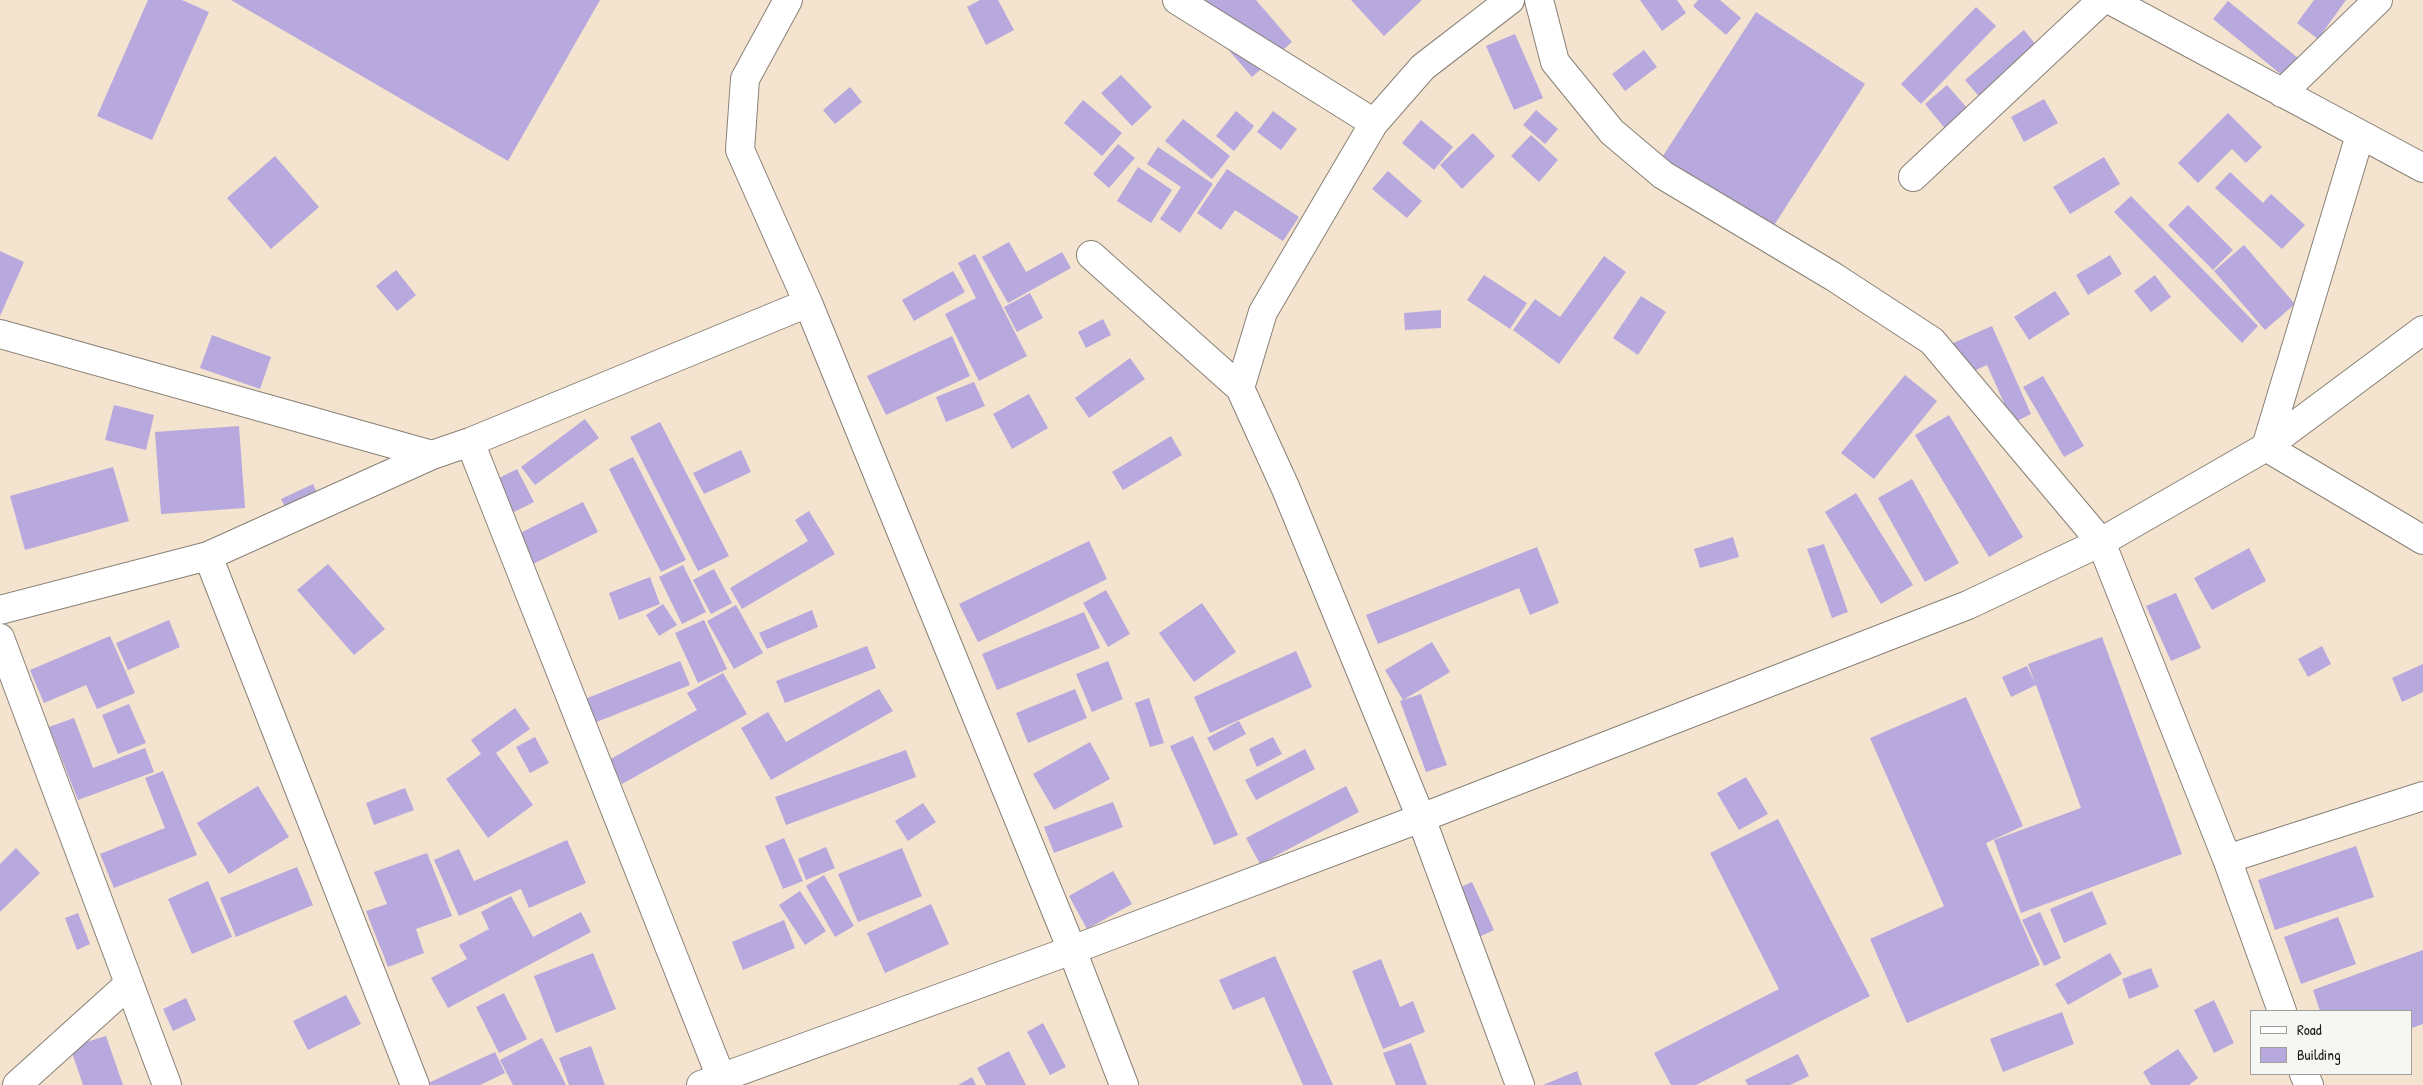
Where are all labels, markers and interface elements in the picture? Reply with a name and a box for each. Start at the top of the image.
legend [2250,1010,2413,1075]
text: Road [2297,1019,2322,1040]
text: Building [2297,1044,2341,1065]

